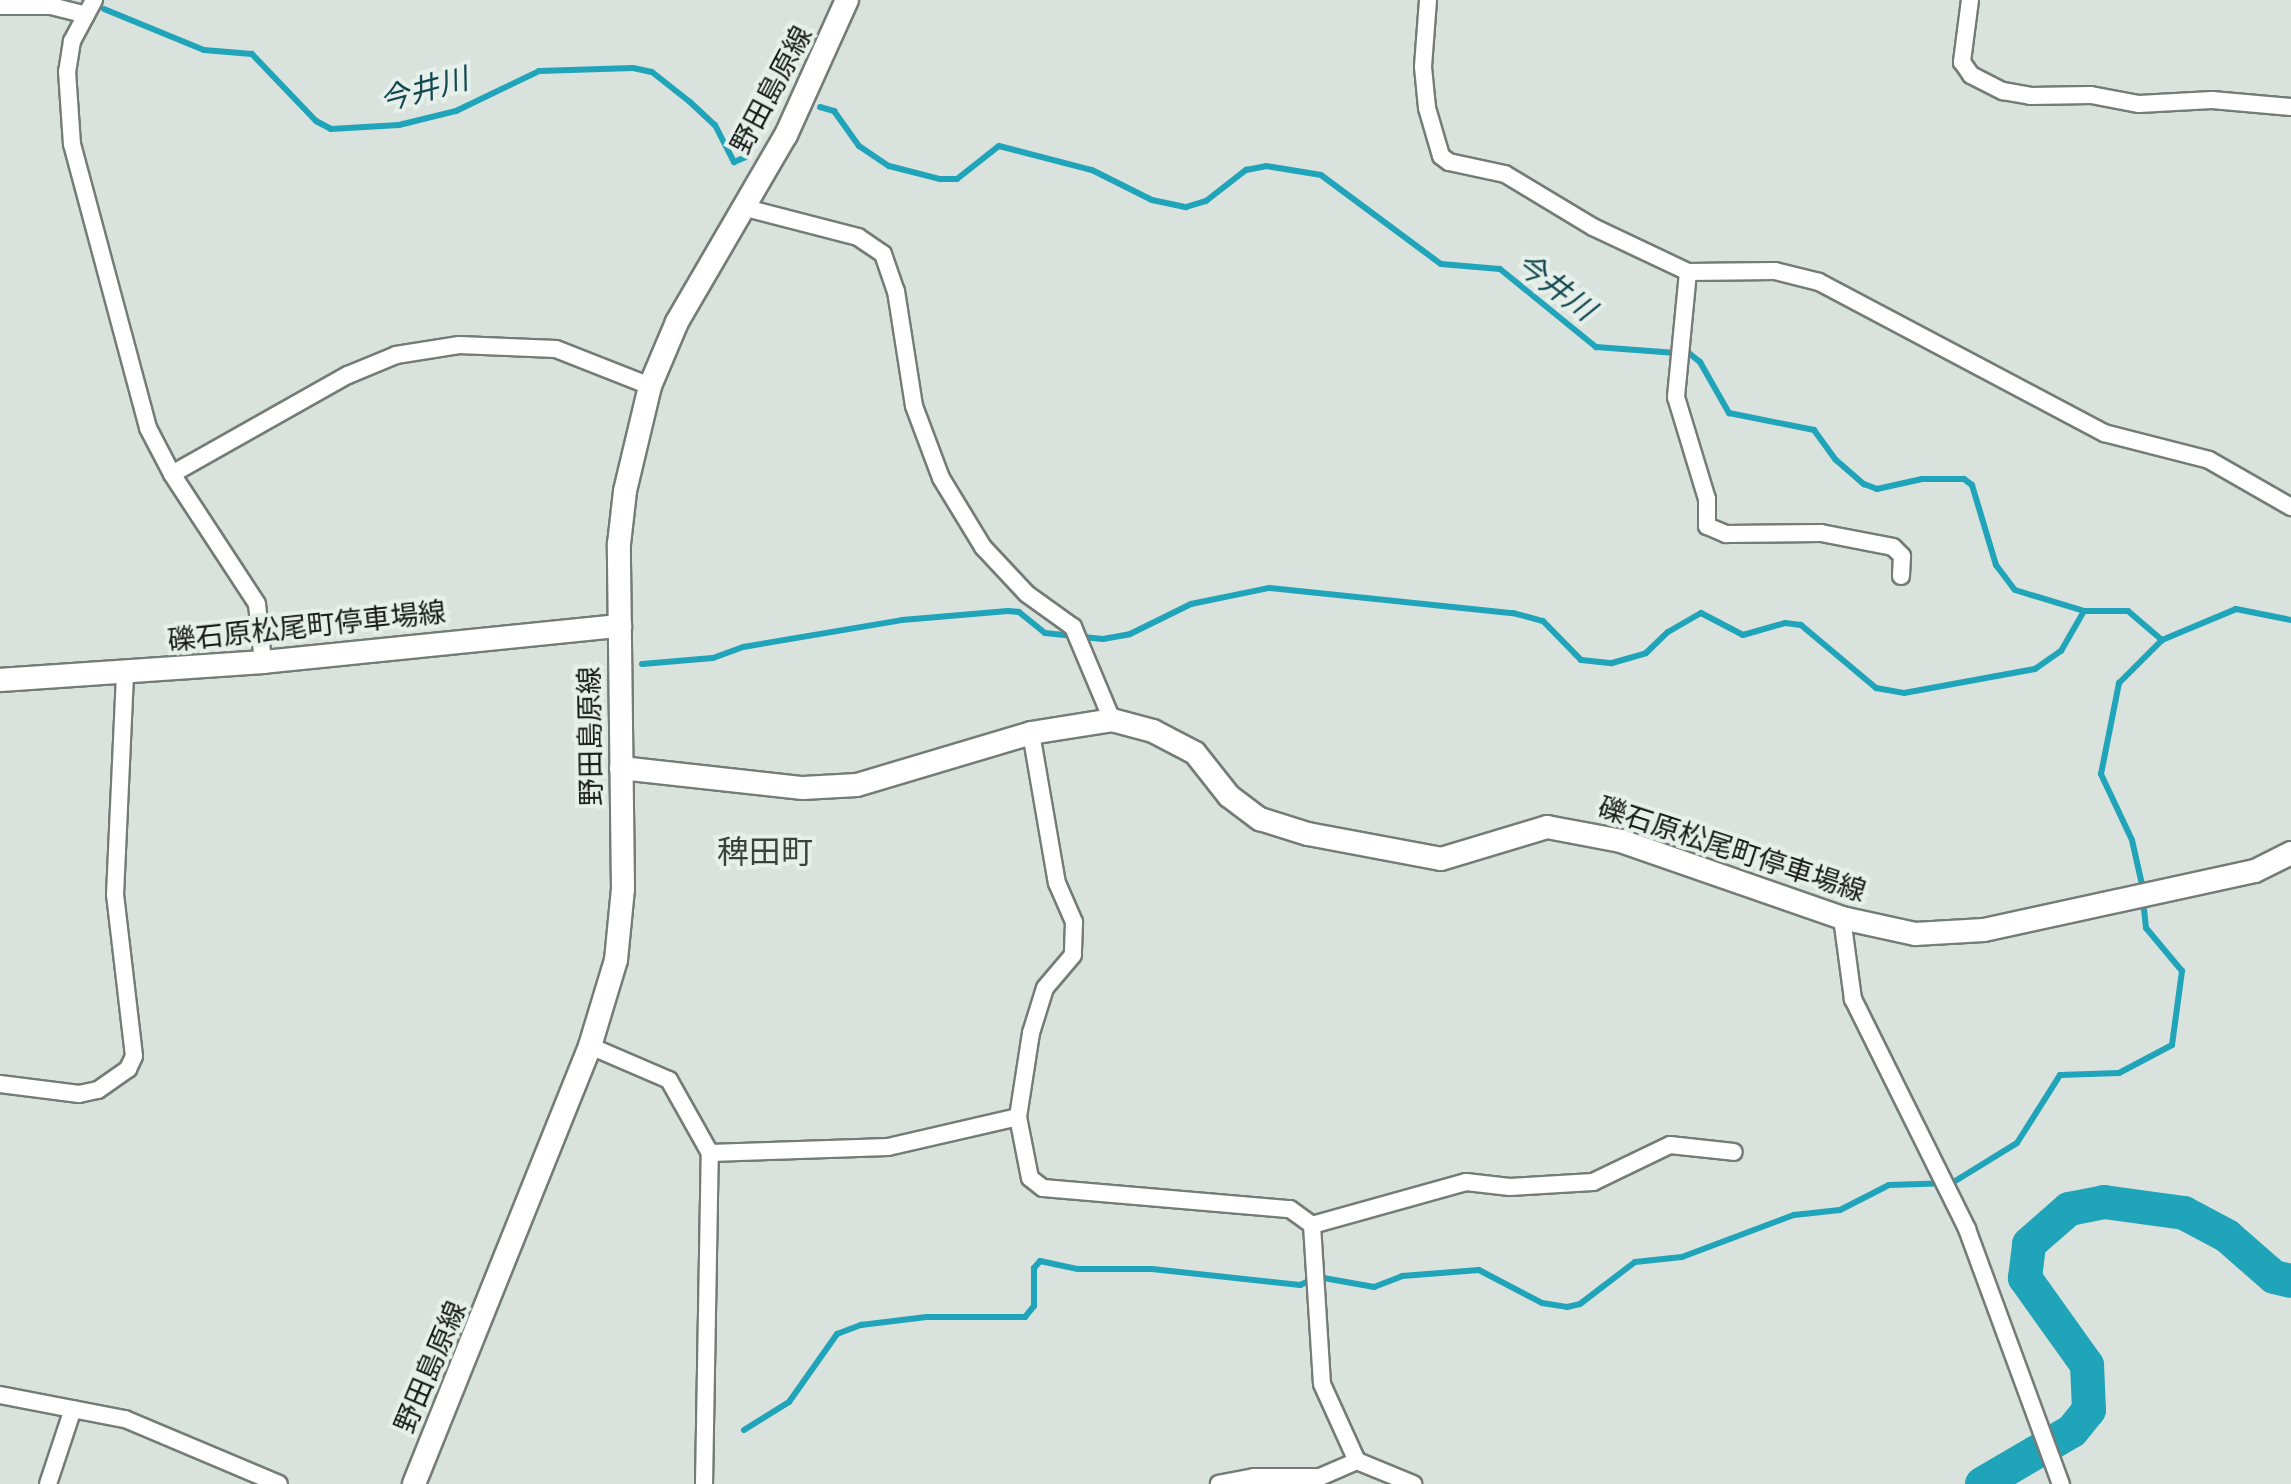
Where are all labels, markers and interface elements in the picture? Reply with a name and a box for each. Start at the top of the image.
street label: 野田島原線 [724,20,820,160]
water label: 今井川 [376,61,472,119]
water label: 今井川 [1508,246,1602,328]
street label: 礫石原松尾町停車場線 [166,596,448,658]
street label: 野田島原線 [573,666,609,806]
street label: 礫石原松尾町停車場線 [1594,791,1870,909]
district label: 稗田町 [717,833,813,871]
street label: 野田島原線 [388,1296,474,1438]

